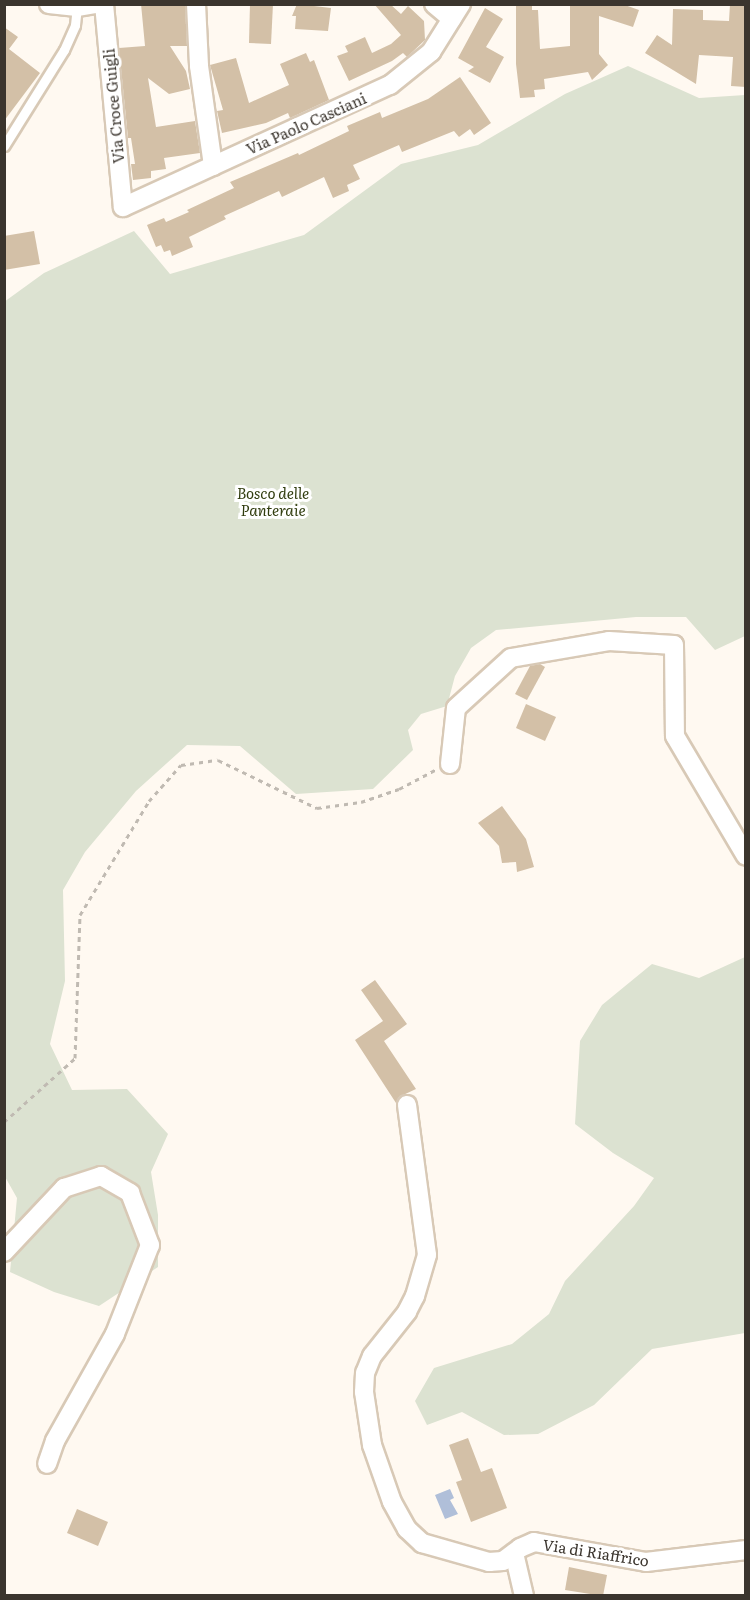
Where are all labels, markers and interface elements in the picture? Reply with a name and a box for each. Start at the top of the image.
street label: Via Croce Guigli [99,48,127,164]
street label: Via Paolo Casciani [243,88,369,158]
park label: Bosco delle Panteraie [237,483,309,518]
street label: Via di Riaffrico [542,1535,650,1569]

